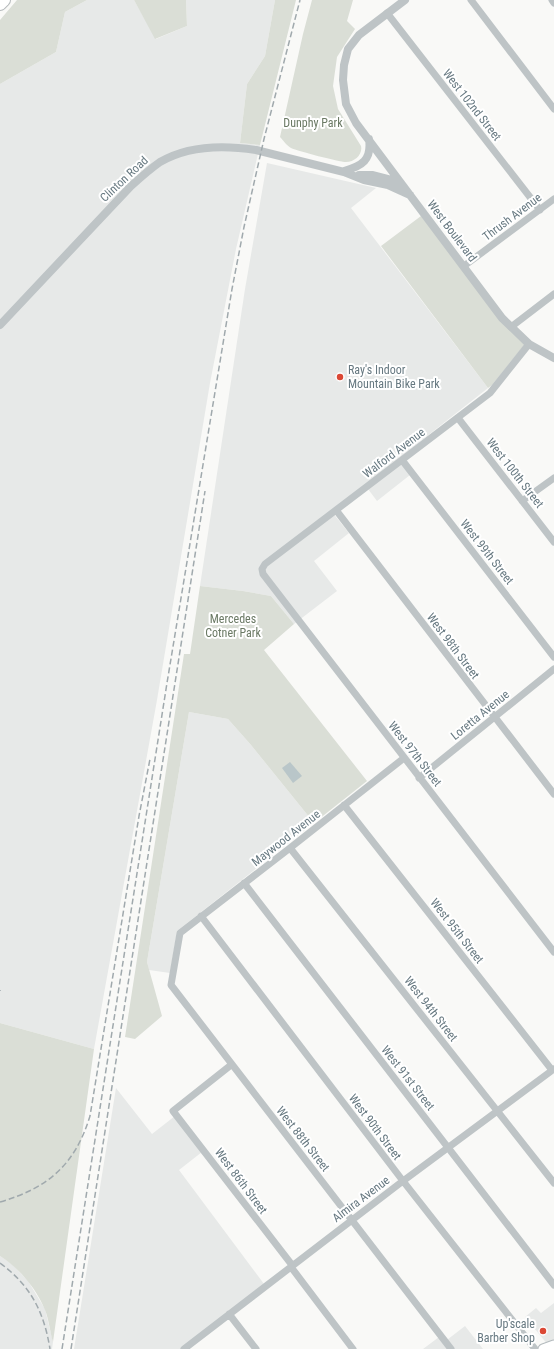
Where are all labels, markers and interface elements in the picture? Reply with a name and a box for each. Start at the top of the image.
street label: West 102nd Street [440,66,505,144]
park label: Dunphy Park [283,116,343,130]
street label: Clinton Road [97,153,151,205]
street label: Thrush Avenue [480,190,544,244]
street label: West Boulevard [424,197,480,265]
place label: Ray's Indoor Mountain Bike Park [348,363,440,391]
marker: Ray's Indoor Mountain Bike Park [335,372,345,382]
street label: Walford Avenue [360,425,428,481]
street label: West 100th Street [484,435,547,511]
street label: West 99th Street [457,517,517,588]
street label: West 98th Street [424,610,482,682]
park label: Mercedes Cotner Park [205,612,261,640]
street label: Loretta Avenue [448,687,512,743]
street label: West 97th Street [385,719,445,790]
street label: Maywood Avenue [249,807,323,869]
street label: West 95th Street [427,896,487,967]
street label: West 94th Street [401,974,461,1045]
street label: West 91st Street [378,1043,438,1113]
street label: West 90th Street [346,1091,404,1163]
street label: West 88th Street [273,1104,333,1175]
street label: West 86th Street [212,1145,270,1217]
street label: Almira Avenue [330,1173,393,1225]
place label: Up'scale Barber Shop [477,1317,535,1345]
marker: Up'scale Barber Shop [538,1326,548,1336]

